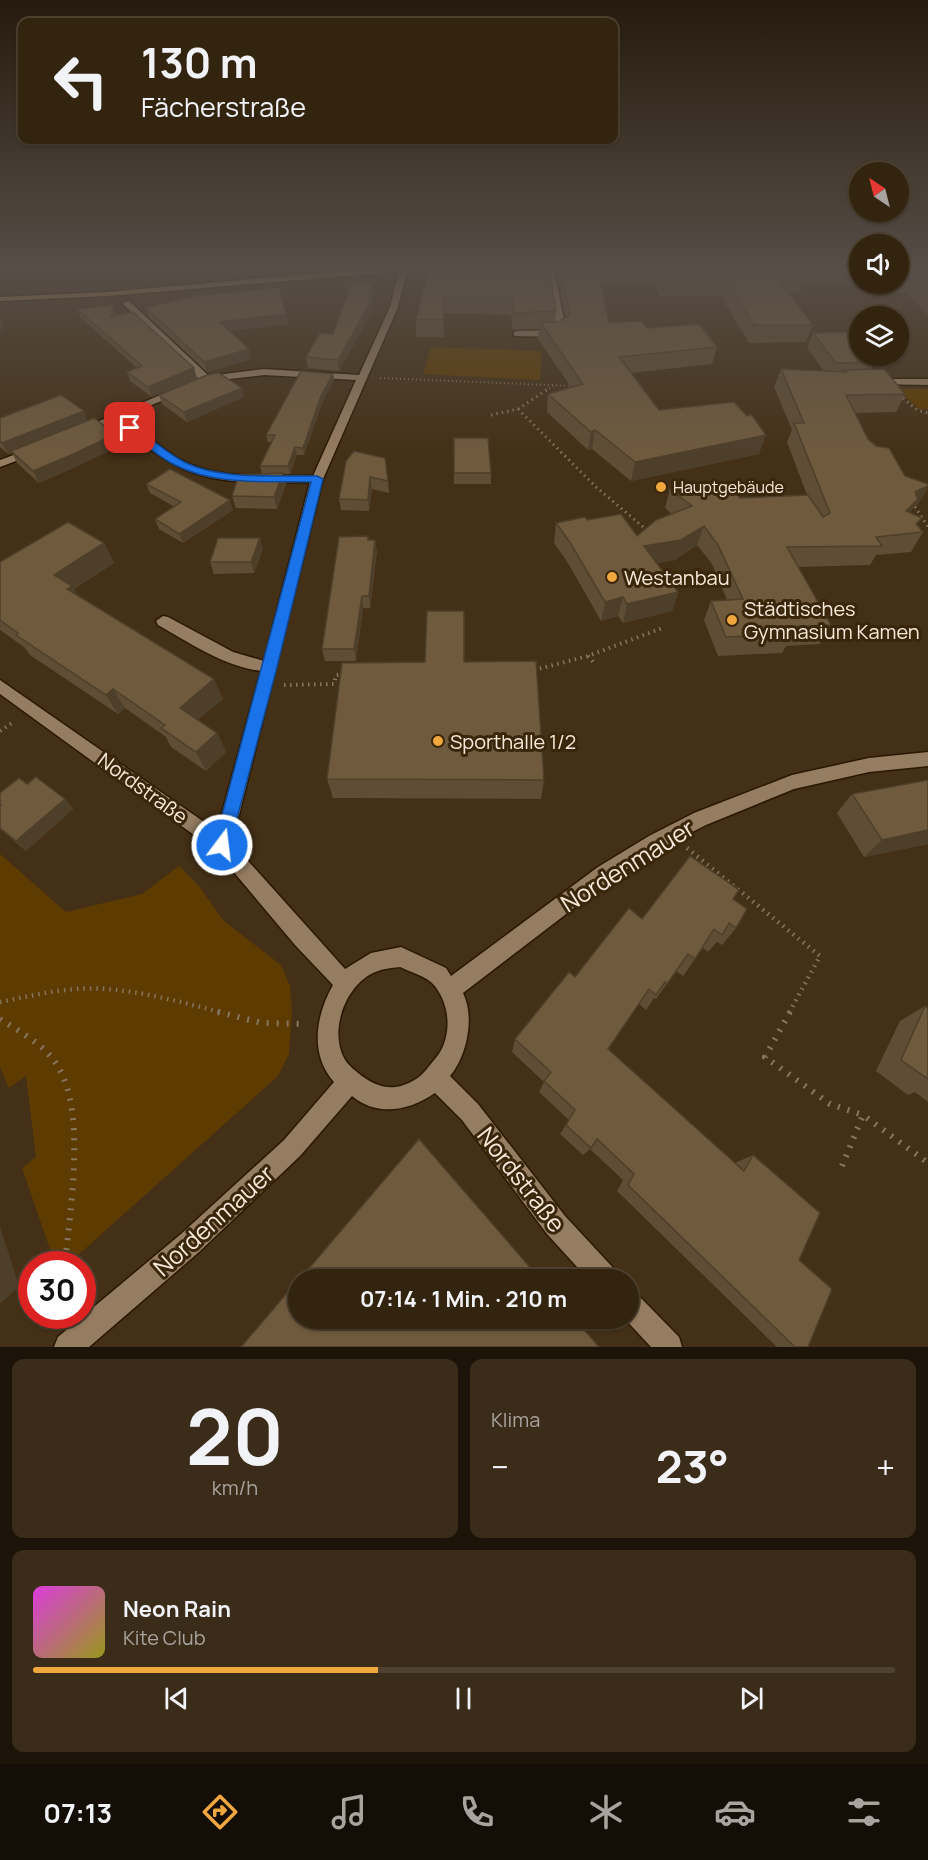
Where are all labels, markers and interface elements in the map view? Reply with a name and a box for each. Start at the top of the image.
text: 130 m [141,33,258,91]
icon: left [42,42,120,120]
text: Fächerstraße [141,88,306,125]
north arrow [849,162,909,222]
map controls [849,162,909,366]
button: sound [849,234,909,294]
button: layers [849,306,909,366]
pin [104,402,155,453]
icon: arrive [113,411,146,444]
place label: Hauptgebäude [673,476,784,498]
marker: Hauptgebäude [654,480,668,494]
place label: Westanbau [624,564,730,591]
marker: Westanbau [605,570,619,584]
place label: Städtisches Gymnasium Kamen [744,595,920,645]
marker: Städtisches Gymnasium Kamen [725,613,739,627]
place label: Sporthalle 1/2 [450,728,576,755]
marker: Sporthalle 1/2 [431,734,445,748]
street label: Nordstraße [93,746,193,830]
street label: Nordenmauer [554,811,700,919]
position arrow [190,813,254,877]
street label: Nordstraße [470,1119,574,1239]
street label: Nordenmauer [146,1157,281,1283]
speed limit sign: 30 [18,1251,96,1329]
text: 07:14 · 1 Min. · 210 m [360,1284,567,1314]
text: 20 [186,1382,284,1488]
text: Klima [491,1406,540,1433]
text: 23° [656,1435,729,1497]
text: − [491,1444,509,1489]
text: + [876,1444,895,1489]
text: km/h [212,1474,258,1501]
text: Neon Rain [123,1594,231,1624]
text: Kite Club [123,1624,206,1651]
icon: previous [160,1682,193,1715]
icon: pause [447,1682,480,1715]
icon: next [735,1682,768,1715]
icon: directions [199,1791,241,1833]
icon: music [328,1791,370,1833]
icon: phone [456,1791,498,1833]
icon: climate [585,1791,627,1833]
icon: car [714,1791,756,1833]
icon: filters [843,1791,885,1833]
text: 07:13 [43,1794,112,1831]

